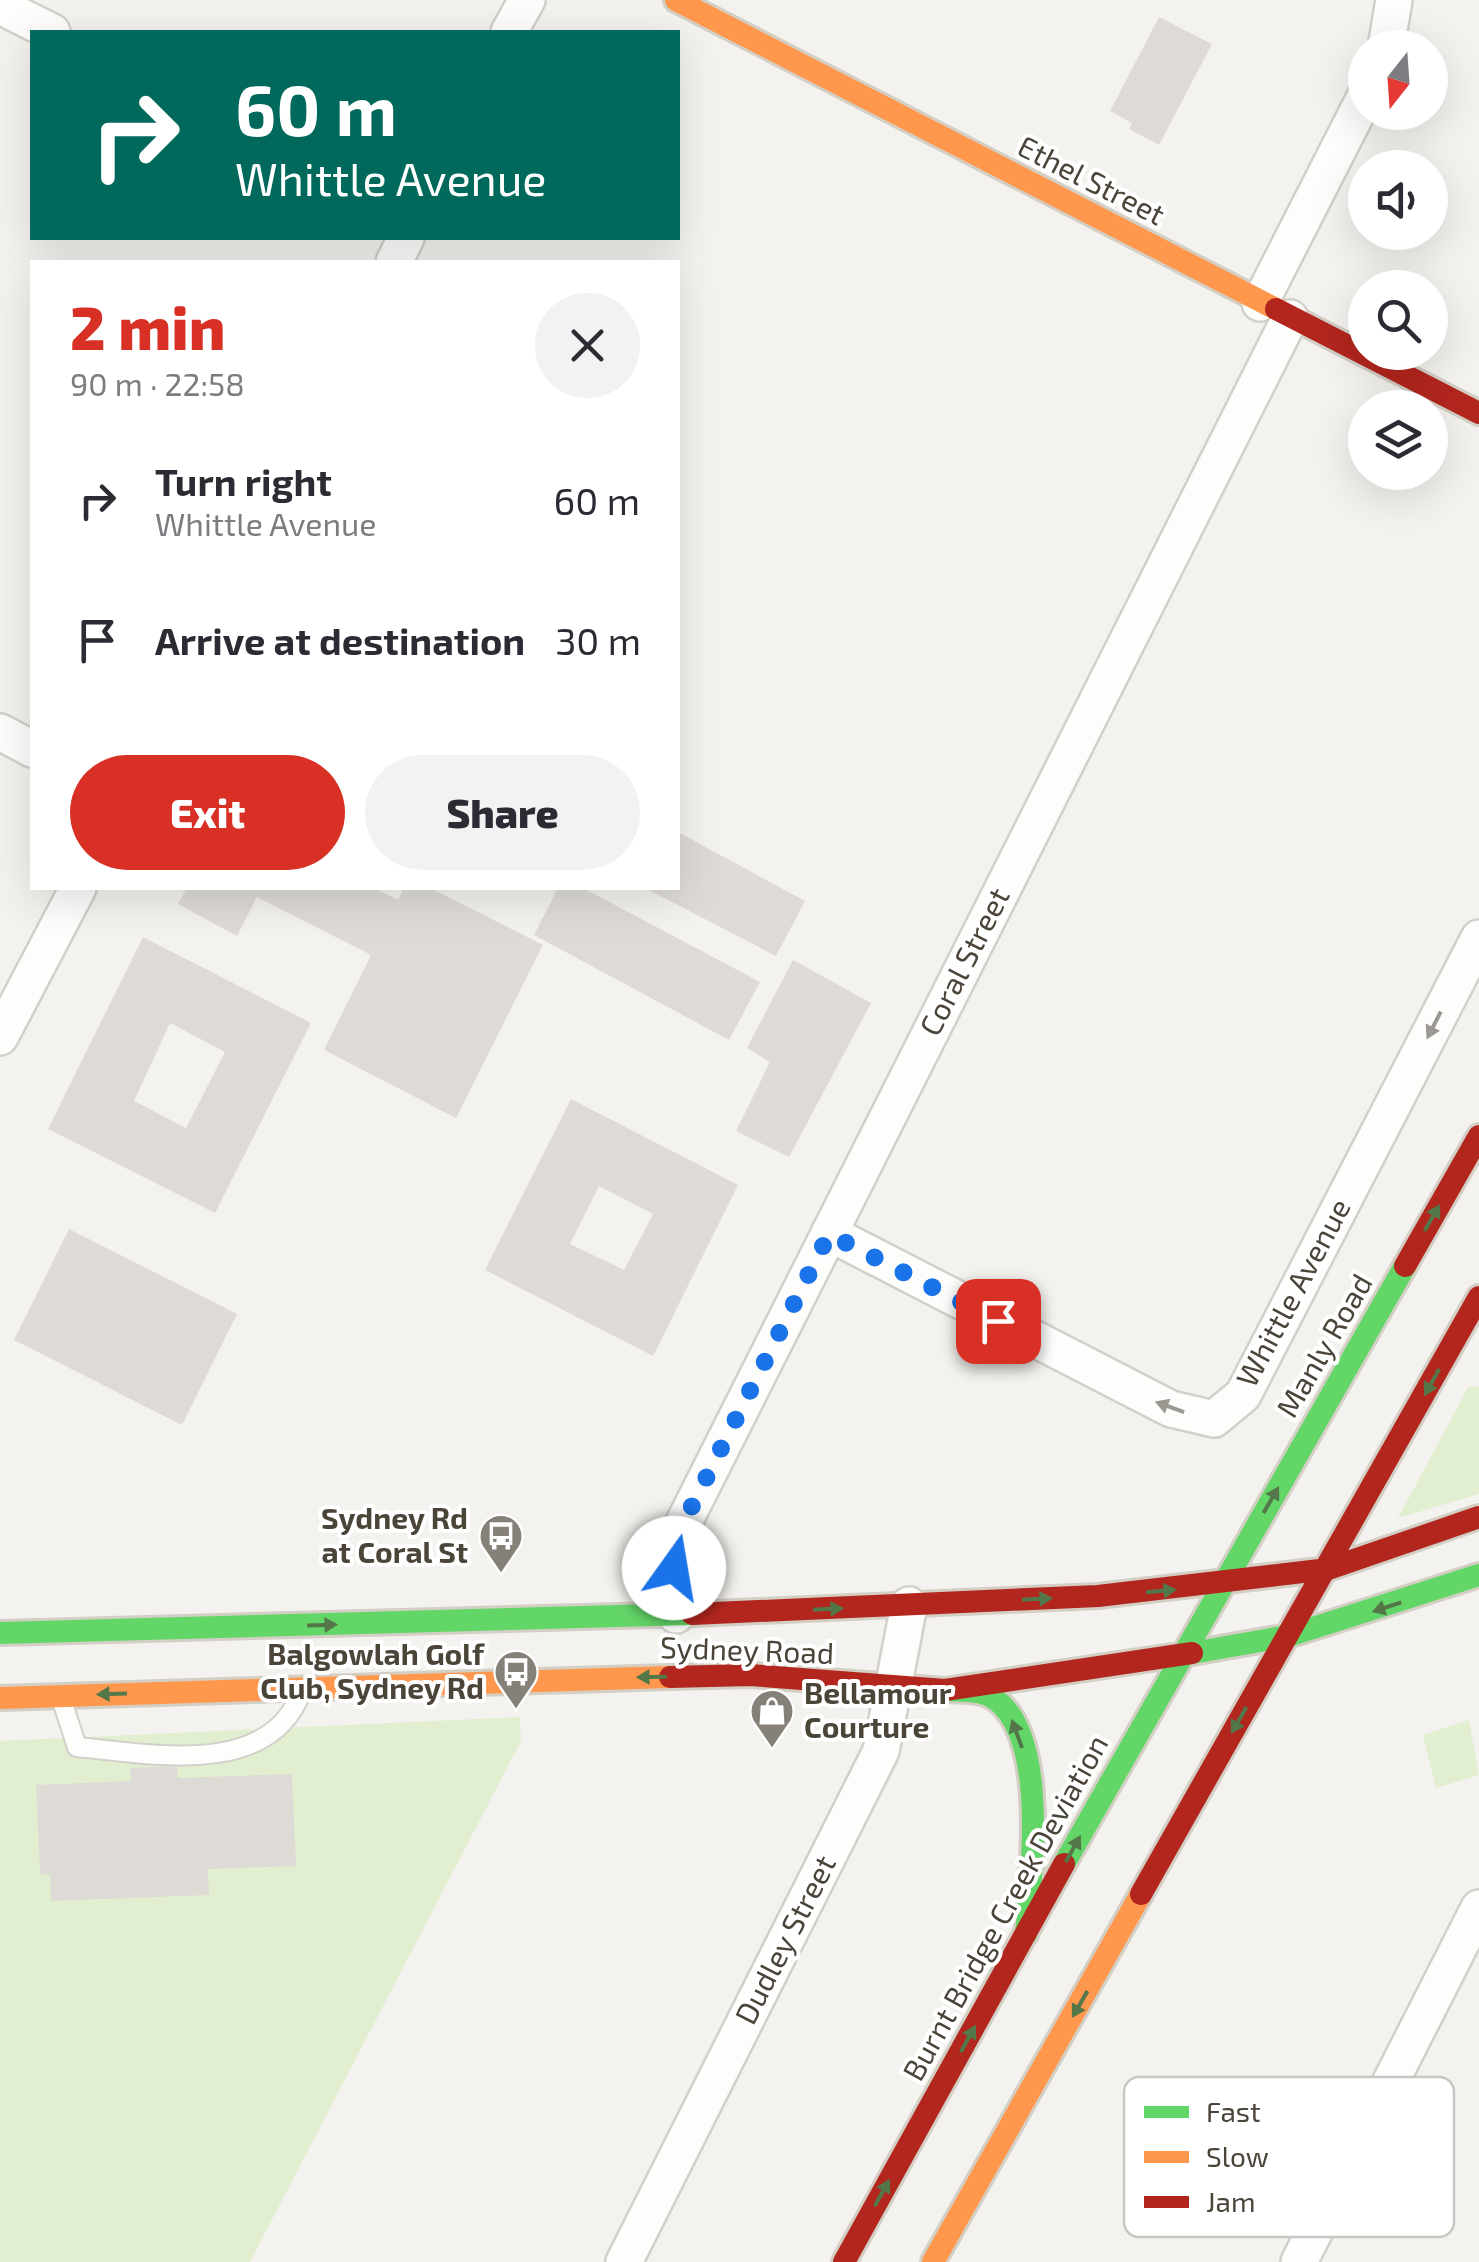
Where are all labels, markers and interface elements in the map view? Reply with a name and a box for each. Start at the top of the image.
north arrow [1348,30,1448,130]
map controls [1348,30,1448,490]
text: 60 m [235,66,397,150]
icon: right [70,70,200,200]
street label: Ethel Street [1012,127,1171,232]
button: sound [1348,150,1448,250]
text: Whittle Avenue [235,151,547,205]
button: search [1348,270,1448,370]
text: 2 min [70,290,225,362]
button: close [535,293,640,398]
text: 90 m · 22:58 [70,364,245,402]
button: layers [1348,390,1448,490]
text: Turn right [155,458,332,504]
icon: right [70,473,125,528]
text: 60 m [554,477,640,523]
text: Whittle Avenue [155,504,377,542]
icon: arrive [70,613,125,668]
text: Arrive at destination [155,617,525,663]
text: 30 m [555,617,641,663]
button: Exit [70,755,345,870]
button: Share [365,755,640,870]
street label: Coral Street [911,881,1016,1041]
one-way arrow [1426,1010,1443,1039]
street label: Whittle Avenue [1228,1192,1357,1392]
one-way arrow [1423,1204,1441,1232]
street label: Manly Road [1268,1267,1379,1423]
pin [956,1279,1041,1364]
icon: arrive [971,1294,1026,1349]
one-way arrow [1424,1368,1442,1396]
one-way arrow [1155,1399,1185,1414]
one-way arrow [1262,1486,1280,1514]
place label: Sydney Rd at Coral St [321,1499,468,1569]
bus stop icon: Sydney Rd at Coral St [478,1513,524,1574]
position arrow [622,1516,726,1620]
one-way arrow [1145,1582,1177,1598]
one-way arrow [1021,1591,1053,1607]
one-way arrow [1372,1600,1402,1615]
one-way arrow [813,1601,845,1617]
one-way arrow [306,1616,338,1632]
street label: Sydney Road [660,1628,835,1670]
place label: Balgowlah Golf Club, Sydney Rd [260,1635,485,1706]
bus stop icon: Balgowlah Golf Club, Sydney Rd [493,1649,539,1710]
one-way arrow [636,1670,668,1686]
place label: Bellamour Courture [804,1674,952,1744]
one-way arrow [95,1686,127,1702]
shop icon: Bellamour Courture [749,1688,795,1749]
one-way arrow [1231,1706,1248,1735]
one-way arrow [1009,1718,1024,1748]
street label: Burnt Bridge Creek Deviation [894,1728,1114,2086]
one-way arrow [1065,1834,1082,1863]
street label: Dudley Street [726,1849,842,2029]
one-way arrow [1071,1989,1088,2018]
one-way arrow [959,2024,976,2053]
legend [1124,2077,1454,2237]
text: Fast [1206,2094,1261,2128]
text: Slow [1206,2139,1269,2173]
one-way arrow [872,2179,890,2207]
text: Jam [1206,2184,1255,2218]

